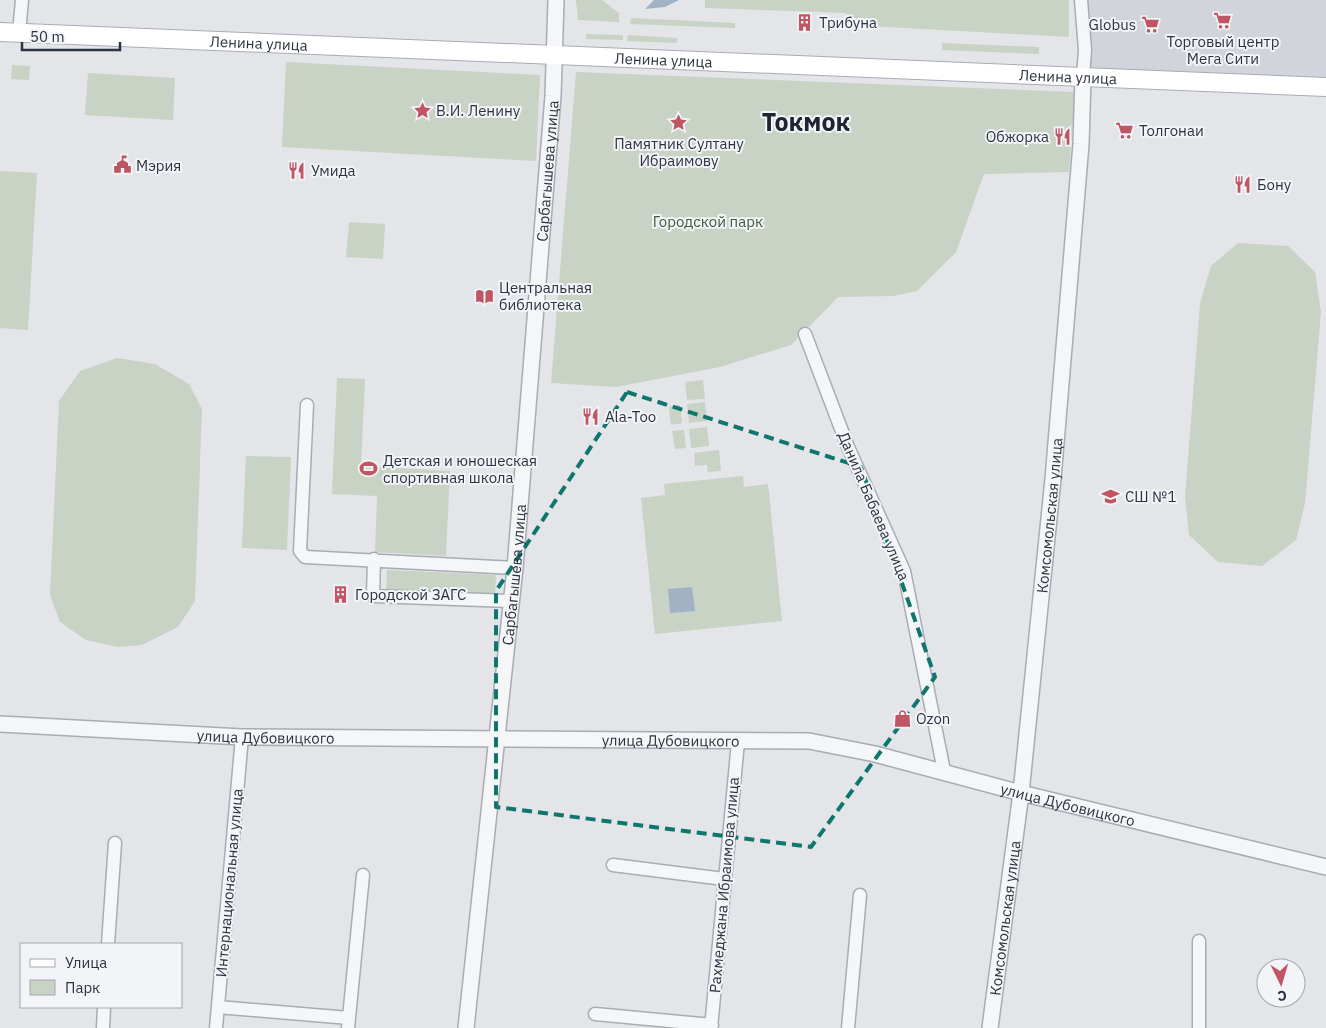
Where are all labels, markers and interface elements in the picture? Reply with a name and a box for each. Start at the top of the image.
supermarket icon: Торговый центр Мега Сити [1213,10,1233,30]
building icon: Трибуна [795,12,815,32]
place label: Трибуна [819,13,877,32]
supermarket icon: Globus [1140,14,1160,34]
place label: Globus [1089,15,1136,34]
scale bar [22,20,120,52]
text: 50 m [30,27,65,46]
street label: Ленина улица [209,31,308,54]
place label: Торговый центр Мега Сити [1167,32,1279,68]
street label: Ленина улица [614,48,713,71]
street label: Ленина улица [1019,65,1118,88]
place icon: В.И. Ленину [412,100,432,120]
street label: Сарбагышева улица [532,100,562,242]
place label: В.И. Ленину [436,101,521,120]
district label: Токмок [762,105,850,138]
place icon: Памятник Султану Ибраимову [669,112,689,132]
supermarket icon: Толгонаи [1115,120,1135,140]
place label: Толгонаи [1139,121,1204,140]
restaurant icon: Обжорка [1053,126,1073,146]
place label: Обжорка [986,127,1049,146]
place label: Памятник Султану Ибраимову [614,134,744,170]
public building icon: Мэрия [112,155,132,175]
place label: Мэрия [136,156,181,175]
restaurant icon: Умида [287,160,307,180]
place label: Умида [311,161,356,180]
restaurant icon: Бону [1233,174,1253,194]
place label: Бону [1257,175,1292,194]
park label: Городской парк [653,212,763,231]
place label: Центральная библиотека [499,278,592,314]
library icon: Центральная библиотека [475,286,495,306]
restaurant icon: Ala-Too [581,406,601,426]
place label: Ala-Too [605,407,656,426]
street label: Данила Бабаева улица [834,429,914,583]
street label: Комсомольская улица [1032,437,1066,594]
place label: Детская и юношеская спортивная школа [383,451,537,487]
sports icon: Детская и юношеская спортивная школа [359,459,379,479]
school or university icon: СШ №1 [1101,486,1121,506]
place label: СШ №1 [1125,487,1177,506]
street label: Сарбагышева улица [497,503,530,646]
building icon: Городской ЗАГС [331,584,351,604]
place label: Городской ЗАГС [355,585,466,604]
shop icon: Ozon [892,708,912,728]
place label: Ozon [916,709,950,728]
street label: улица Дубовицкого [196,725,335,747]
street label: улица Дубовицкого [602,730,740,750]
street label: Рахмеджана Ибраимова улица [705,776,743,994]
street label: улица Дубовицкого [999,779,1137,830]
street label: Интернациональная улица [211,788,247,978]
street label: Комсомольская улица [985,839,1024,997]
legend [20,943,182,1008]
text: Улица [65,953,107,972]
north arrow [1256,958,1306,1008]
text: Парк [65,978,100,997]
text: С [1277,987,1287,1005]

